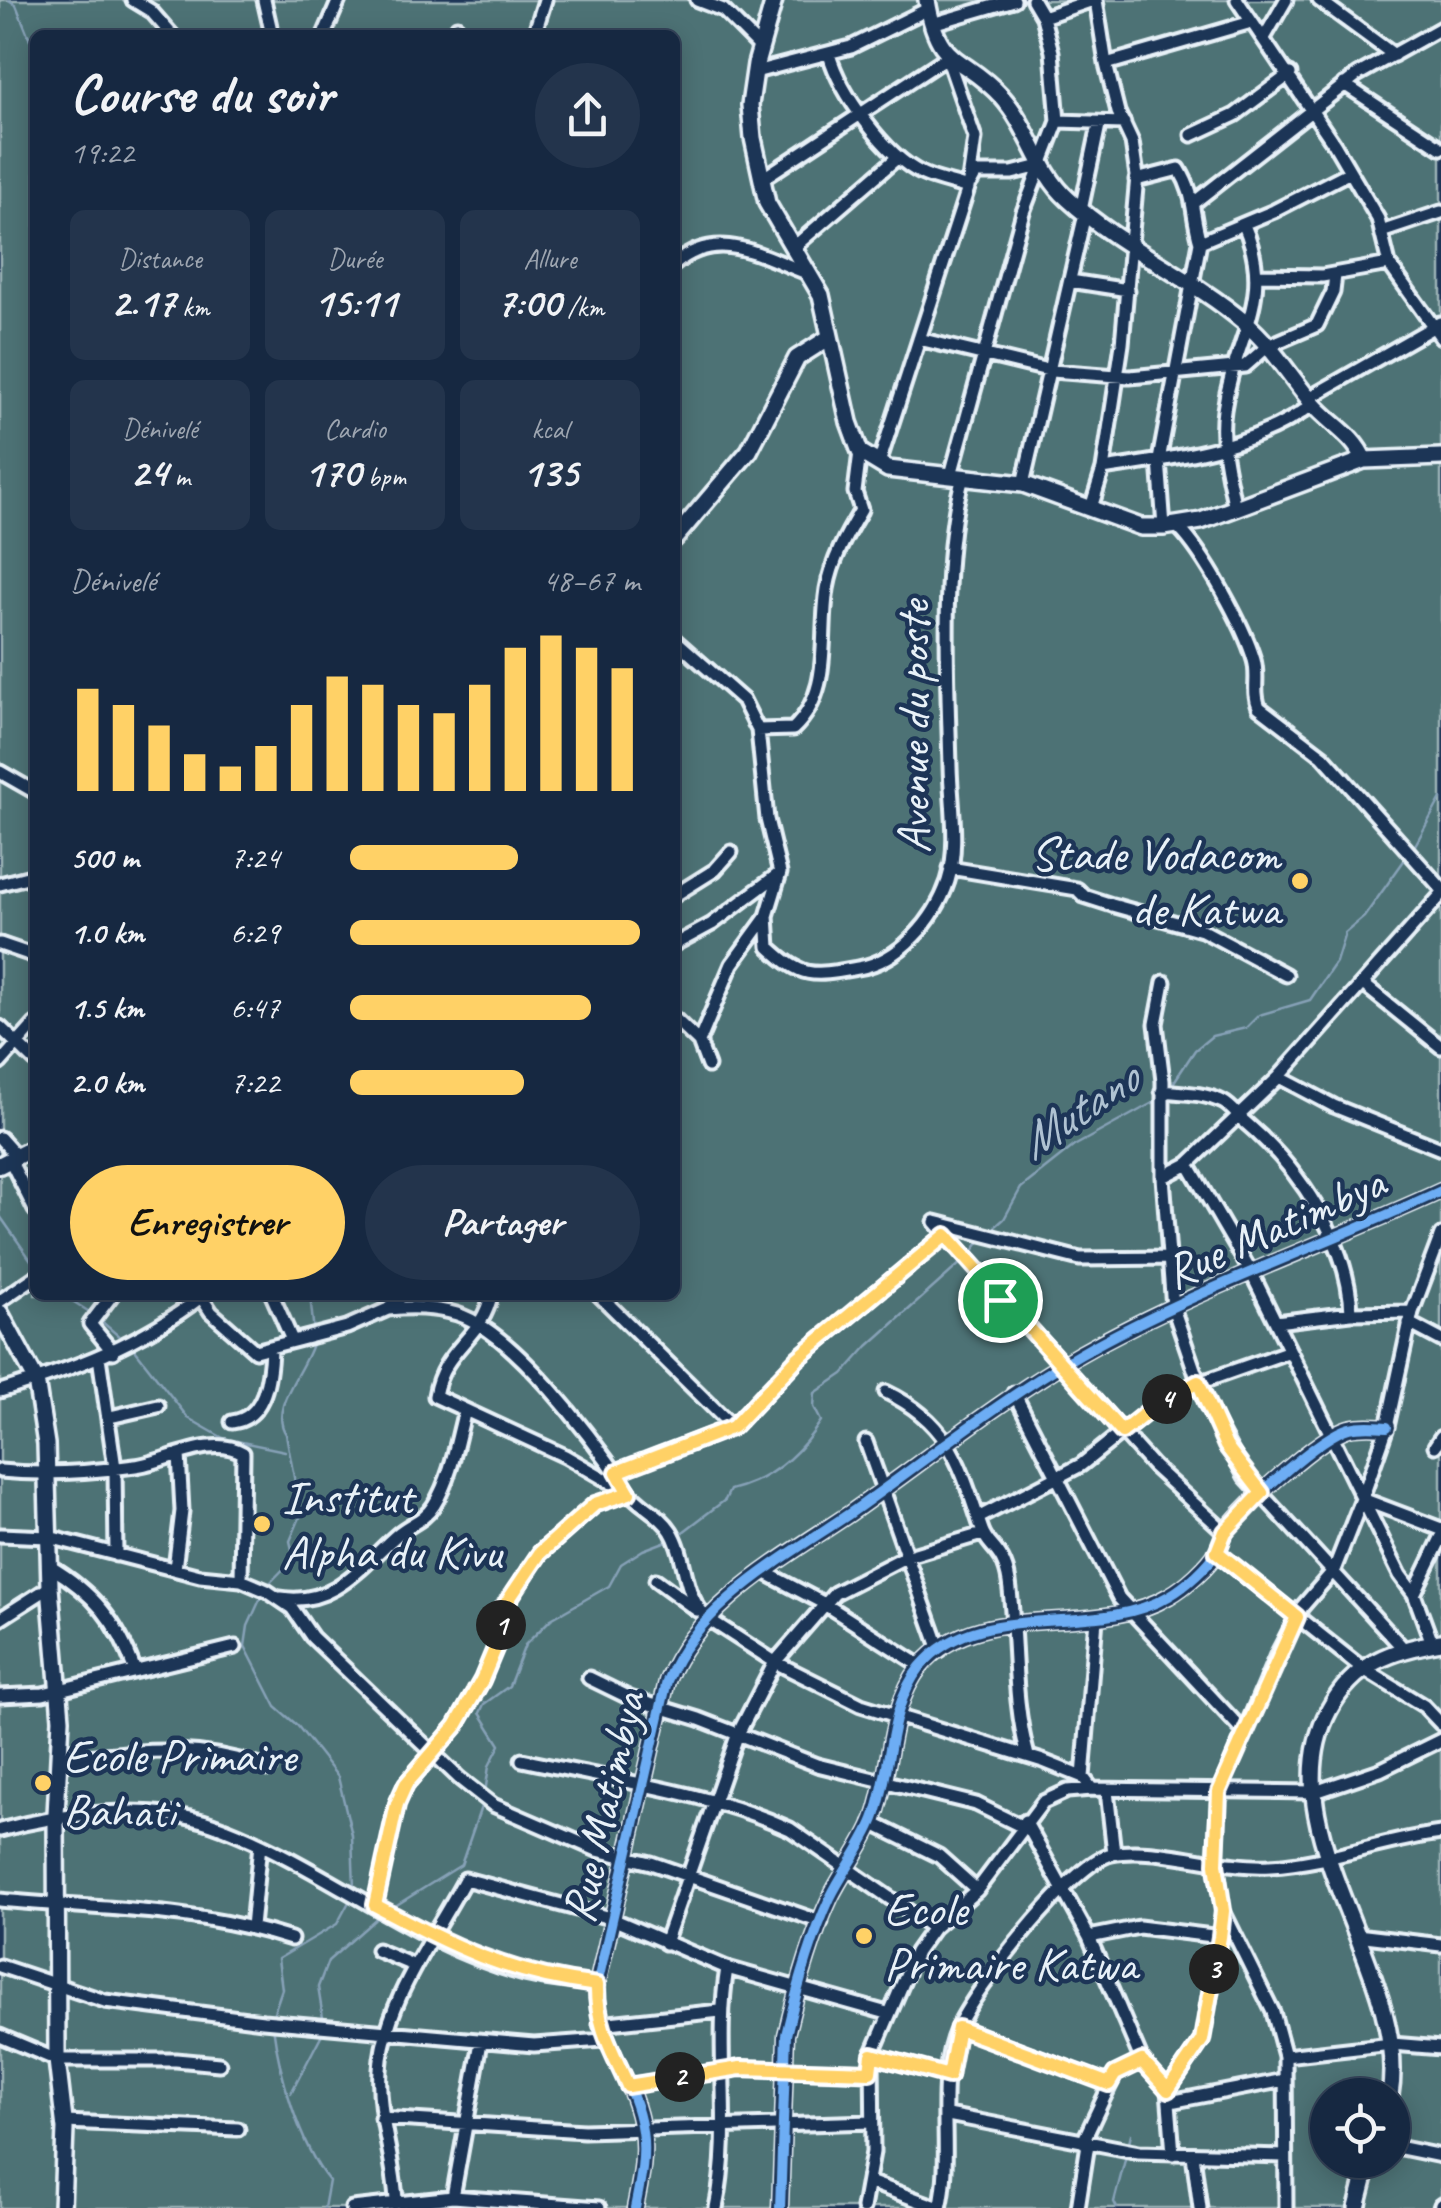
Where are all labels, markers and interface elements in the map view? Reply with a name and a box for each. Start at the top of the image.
text: Course du soir [70,59,333,129]
button: share [535,63,640,168]
text: 19:22 [70,132,134,173]
text: Distance [118,241,202,276]
text: Durée [328,241,382,276]
text: Allure [523,241,577,276]
text: 2.17 [111,276,175,329]
text: 15:11 [313,276,397,329]
text: 7:00 [496,276,561,329]
text: km [175,289,210,324]
text: /km [561,289,604,324]
text: Dénivelé [122,411,198,446]
text: Cardio [324,411,386,446]
text: kcal [531,411,569,446]
text: 24 [130,446,168,499]
text: 170 [304,446,361,499]
text: 135 [522,446,578,499]
text: m [168,459,190,494]
text: bpm [361,459,406,494]
text: Dénivelé [70,560,156,601]
text: 48–67 m [542,560,640,601]
street label: Avenue du poste [883,597,943,854]
place label: Stade Vodacom de Katwa [1031,824,1284,939]
text: 500 m [70,837,139,878]
text: 7:24 [230,837,280,878]
marker: Stade Vodacom de Katwa [1289,870,1311,892]
text: 1.0 km [70,912,144,953]
text: 6:29 [230,912,280,953]
text: 1.5 km [70,987,144,1028]
text: 6:47 [230,987,280,1028]
water label: Mutano [1006,1044,1155,1173]
text: 2.0 km [70,1062,144,1103]
text: 7:22 [230,1062,280,1103]
street label: Rue Matimbya [1155,1151,1396,1302]
button: Enregistrer [70,1165,345,1280]
button: Partager [365,1165,640,1280]
pin [958,1258,1043,1343]
icon: arrive [973,1273,1028,1328]
pin: 4 [1142,1374,1192,1424]
text: 4 [1161,1381,1173,1416]
place label: Institut Alpha du Kivu [282,1467,505,1582]
marker: Institut Alpha du Kivu [251,1513,273,1535]
pin: 1 [476,1600,526,1650]
text: 1 [495,1607,507,1642]
street label: Rue Matimbya [547,1684,659,1928]
place label: Ecole Primaire Bahati [63,1726,299,1841]
marker: Ecole Primaire Bahati [32,1772,54,1794]
place label: Ecole Primaire Katwa [884,1879,1141,1994]
marker: Ecole Primaire Katwa [853,1925,875,1947]
pin: 3 [1189,1944,1239,1994]
text: 3 [1208,1951,1220,1986]
pin: 2 [655,2052,705,2102]
text: 2 [674,2059,686,2094]
map controls [1310,2078,1410,2178]
button: locate [1310,2078,1410,2178]

